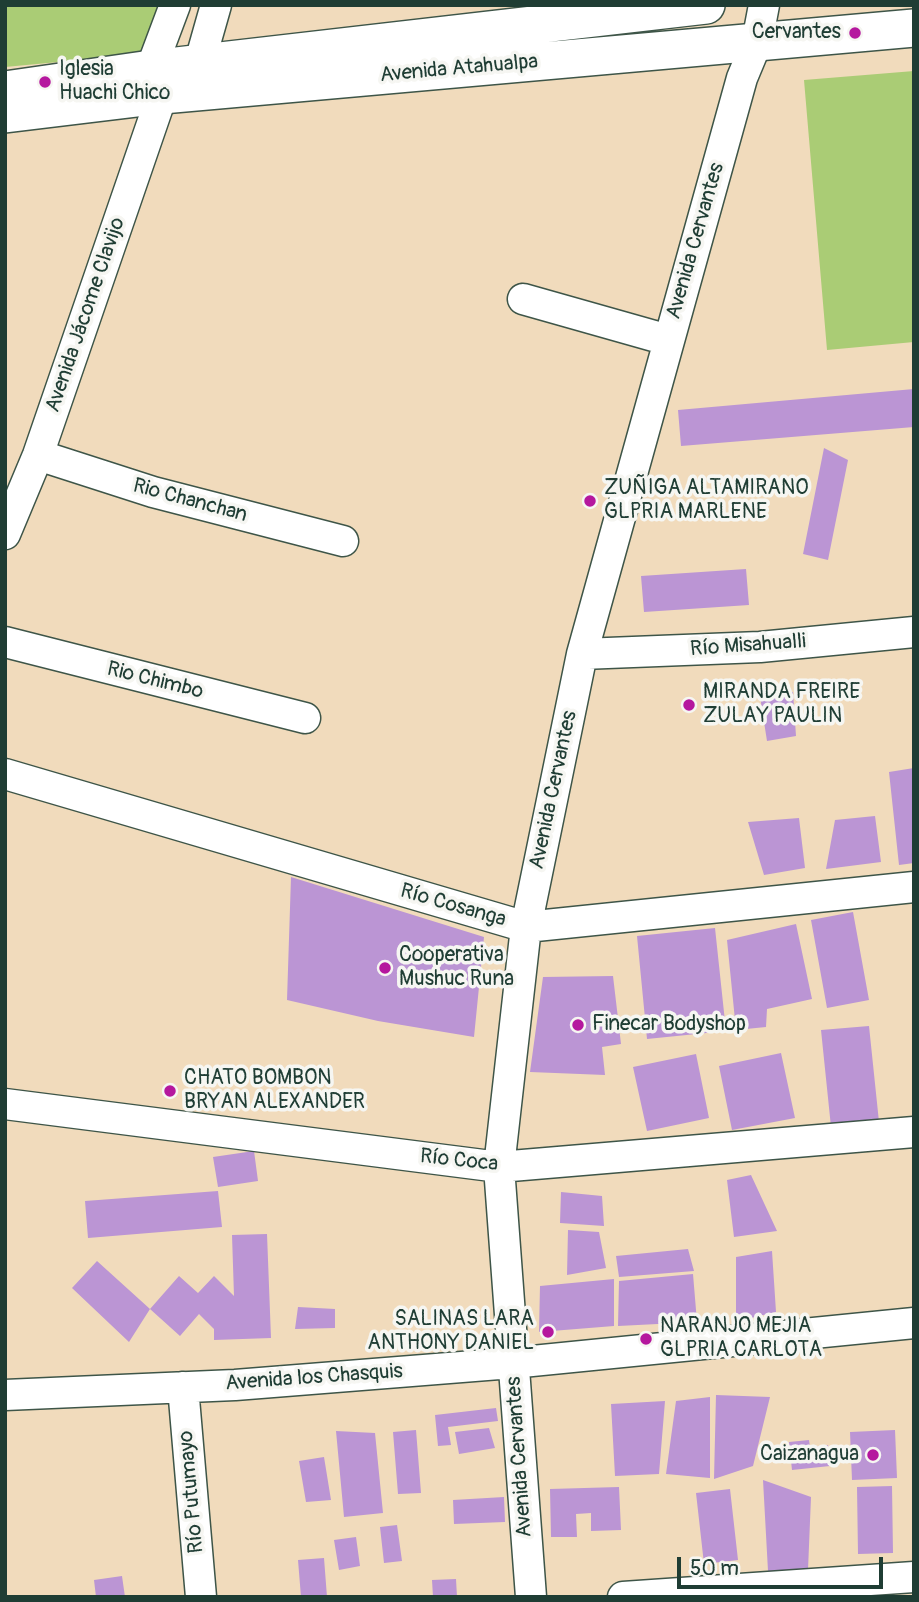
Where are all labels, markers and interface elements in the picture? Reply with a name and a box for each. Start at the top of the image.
place label: Cervantes [752,20,841,46]
marker: Cervantes [847,25,863,41]
street label: Avenida Atahualpa [379,50,539,88]
place label: Iglesia Huachi Chico [59,57,170,107]
marker: Iglesia Huachi Chico [37,74,53,90]
street label: Avenida Cervantes [662,160,730,322]
street label: Avenida Jácome Clavijo [41,214,131,416]
street label: Rio Chanchan [130,474,250,528]
place label: ZUÑIGA ALTAMIRANO GLPRIA MARLENE [604,476,809,526]
marker: ZUÑIGA ALTAMIRANO GLPRIA MARLENE [582,493,598,509]
street label: Río Misahualli [689,629,807,663]
street label: Rio Chimbo [104,657,206,705]
place label: MIRANDA FREIRE ZULAY PAULIN [703,680,860,730]
marker: MIRANDA FREIRE ZULAY PAULIN [681,697,697,713]
street label: Avenida Cervantes [525,709,583,871]
street label: Río Cosanga [397,879,509,933]
place label: Cooperativa Mushuc Runa [399,943,514,993]
marker: Cooperativa Mushuc Runa [377,960,393,976]
place label: Finecar Bodyshop [592,1012,746,1038]
marker: Finecar Bodyshop [570,1017,586,1033]
place label: CHATO BOMBON BRYAN ALEXANDER [184,1066,365,1116]
marker: CHATO BOMBON BRYAN ALEXANDER [162,1083,178,1099]
street label: Río Coca [419,1144,499,1178]
place label: SALINAS LARA ANTHONY DANIEL [367,1307,534,1357]
place label: NARANJO MEJIA GLPRIA CARLOTA [660,1314,822,1364]
marker: SALINAS LARA ANTHONY DANIEL [540,1324,556,1340]
marker: NARANJO MEJIA GLPRIA CARLOTA [638,1331,654,1347]
street label: Avenida los Chasquis [224,1359,404,1397]
street label: Avenida Cervantes [502,1376,538,1538]
street label: Río Putumayo [174,1430,210,1554]
place label: Caizanagua [760,1442,859,1468]
marker: Caizanagua [865,1447,881,1463]
scale bar [681,1542,888,1586]
text: 50 m [690,1555,739,1582]

